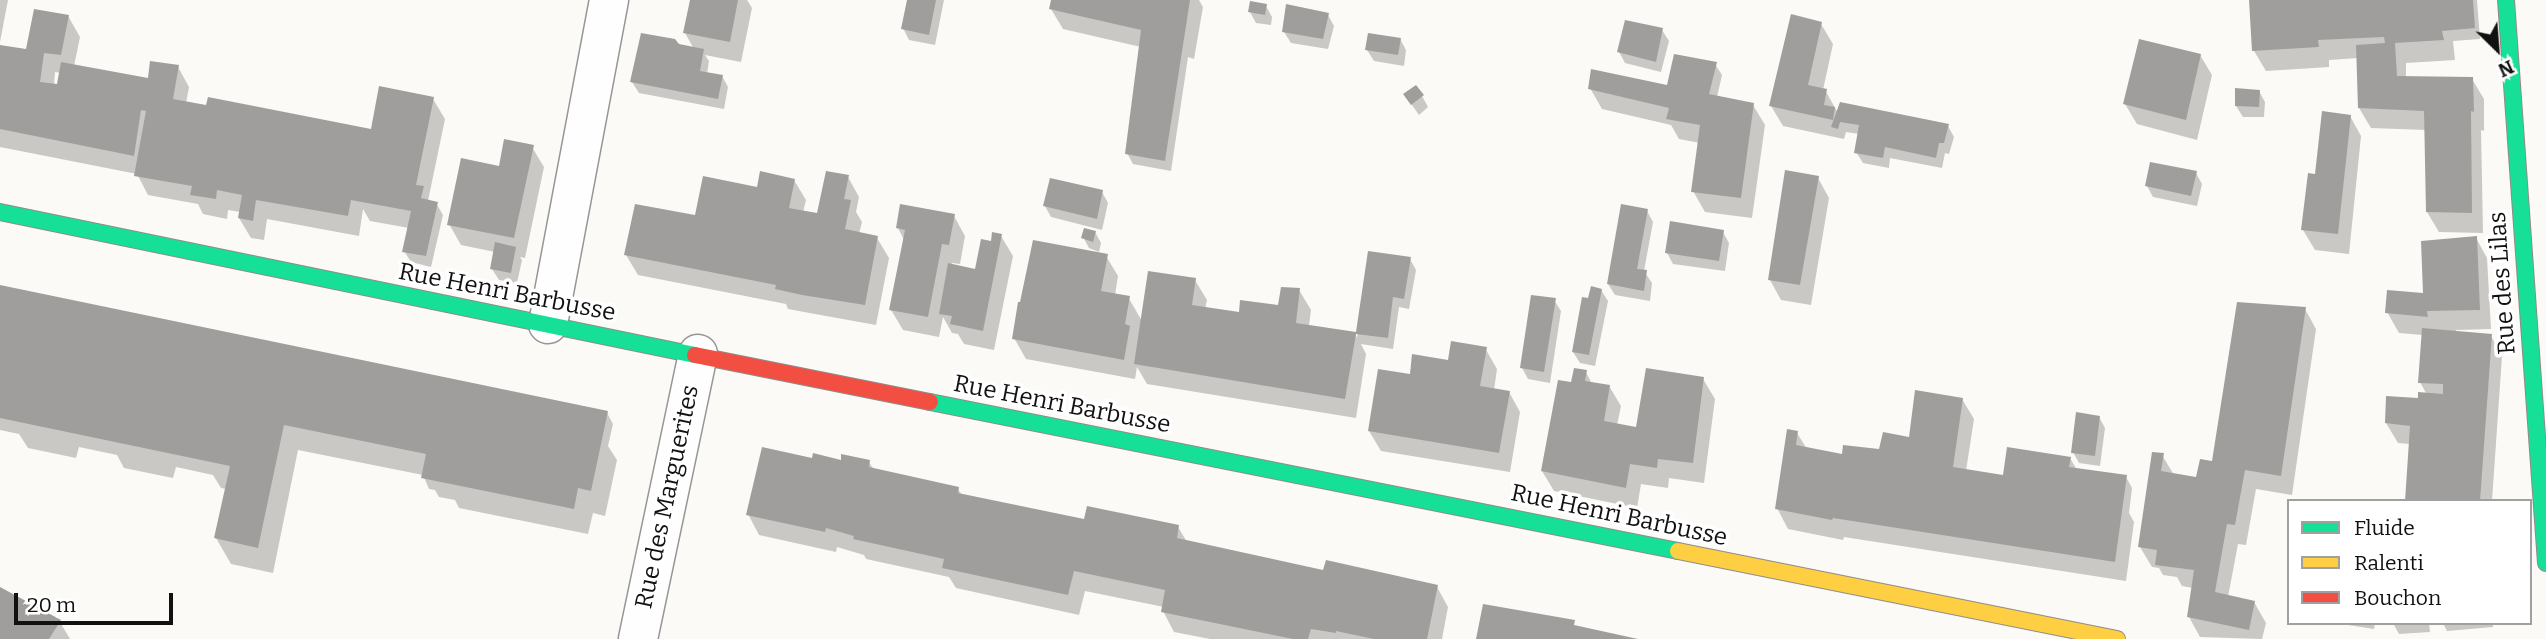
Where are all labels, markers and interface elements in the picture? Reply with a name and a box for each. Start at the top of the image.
north arrow [2462,14,2532,84]
text: N [2495,55,2518,82]
street label: Rue des Lilas [2484,211,2522,355]
street label: Rue Henri Barbusse [396,258,618,328]
street label: Rue Henri Barbusse [951,370,1173,440]
street label: Rue des Marguerites [630,383,706,611]
street label: Rue Henri Barbusse [1508,479,1730,553]
legend [2287,499,2532,625]
text: Fluide [2354,515,2415,541]
text: Ralenti [2354,550,2424,576]
scale bar [18,580,177,624]
text: Bouchon [2354,585,2441,611]
text: 20 m [27,592,76,618]

